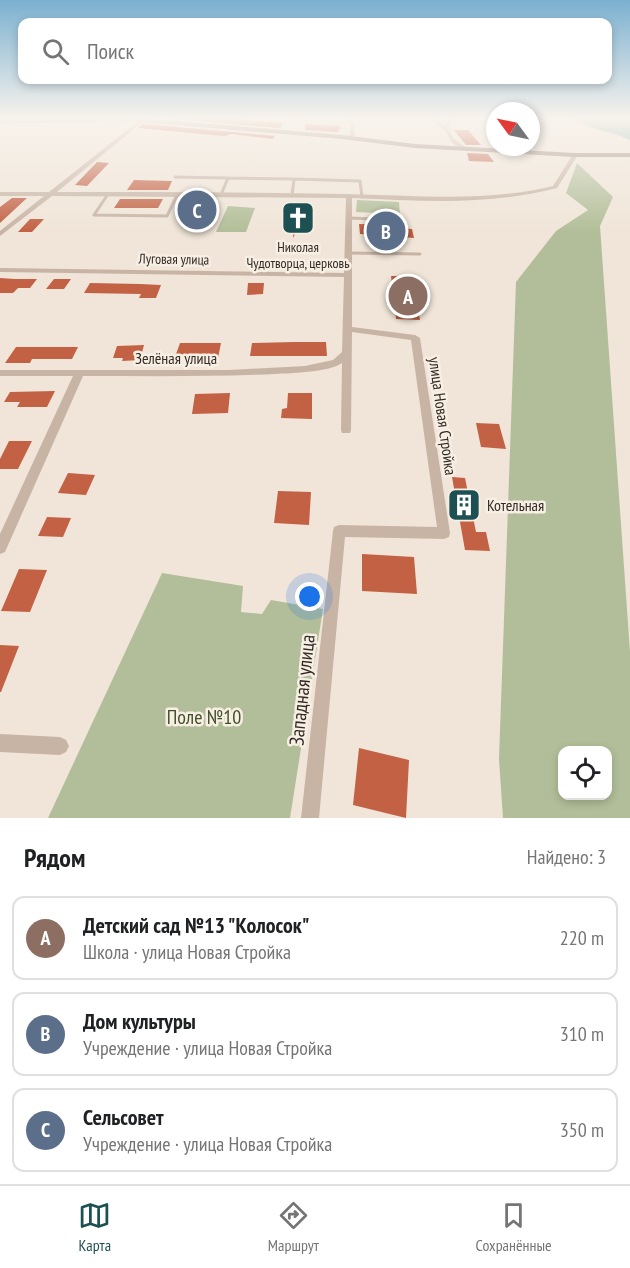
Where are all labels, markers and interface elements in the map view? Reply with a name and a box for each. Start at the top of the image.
search box [18,18,612,84]
icon: search [39,35,72,68]
text: Поиск [87,37,134,65]
north arrow [486,102,540,156]
pin: C [178,188,216,232]
church icon: Николая Чудотворца, церковь [280,200,316,236]
pin: B [366,208,406,254]
place label: Николая Чудотворца, церковь [247,238,349,272]
street label: Луговая улица [138,249,209,269]
pin: A [388,274,428,318]
street label: Зелёная улица [135,348,217,368]
street label: улица Новая Стройка [425,356,461,476]
building icon: Котельная [446,487,482,523]
place label: Котельная [487,495,544,515]
your location [295,582,324,611]
street label: Западная улица [283,633,321,747]
park label: Поле №10 [167,704,241,730]
map controls [558,746,612,800]
button: locate [558,746,612,800]
text: Рядом [24,841,85,874]
text: Найдено: 3 [527,844,606,870]
text: Детский сад №13 "Колосок" [83,911,310,939]
text: A [40,925,51,951]
text: 220 m [560,925,604,951]
text: Школа · улица Новая Стройка [83,939,291,965]
text: Дом культуры [83,1007,196,1035]
text: B [41,1021,50,1047]
text: 310 m [560,1021,604,1047]
text: Учреждение · улица Новая Стройка [83,1035,332,1061]
text: Сельсовет [83,1103,164,1131]
text: C [41,1117,50,1143]
text: 350 m [560,1117,604,1143]
text: Учреждение · улица Новая Стройка [83,1131,332,1157]
tab: Карта [78,1199,111,1255]
tab: Маршрут [268,1199,319,1255]
tab: Сохранённые [476,1199,552,1255]

